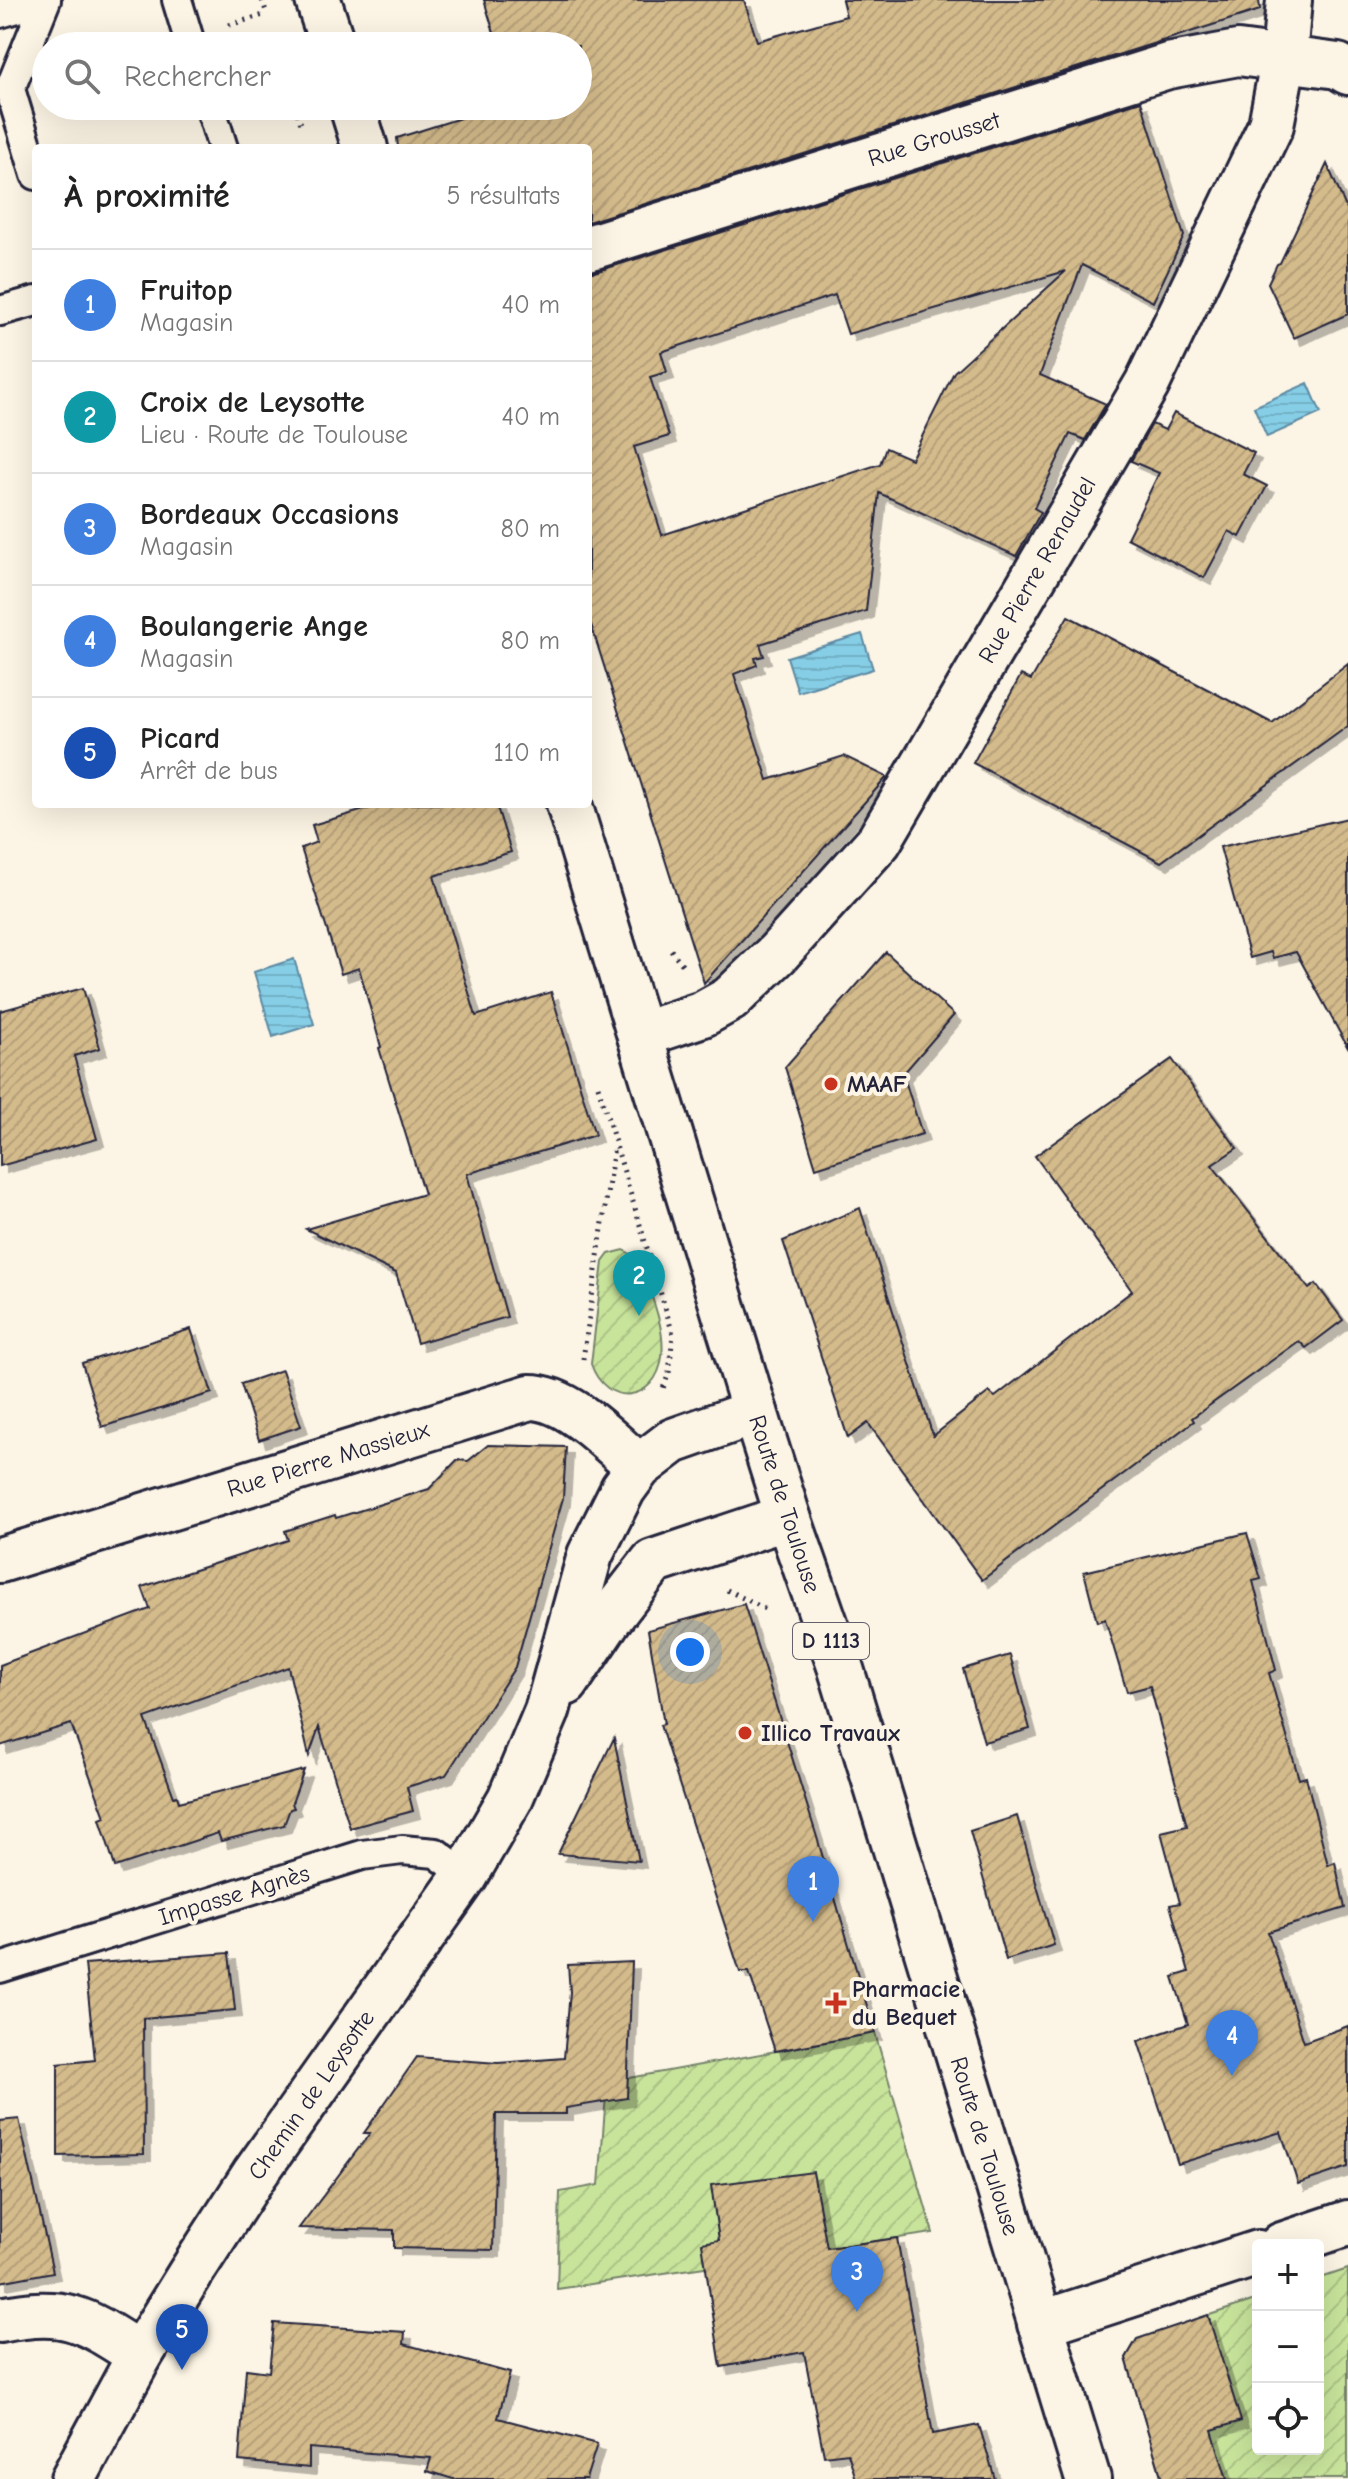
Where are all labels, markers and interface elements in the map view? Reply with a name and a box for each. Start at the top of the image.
search box [32,32,592,120]
icon: search [60,54,104,98]
text: Rechercher [124,59,271,94]
street label: Rue Grousset [865,105,1005,172]
text: À proximité [64,176,230,216]
text: 5 résultats [447,181,560,211]
text: Fruitop [140,273,233,308]
text: 1 [85,290,95,320]
text: 40 m [501,290,560,320]
text: Magasin [140,308,234,338]
text: Croix de Leysotte [140,385,365,420]
text: 2 [84,402,96,432]
text: 40 m [501,402,560,432]
text: Lieu · Route de Toulouse [140,420,408,450]
street label: Rue Pierre Renaudel [972,472,1102,668]
text: Bordeaux Occasions [140,497,399,532]
text: 3 [84,514,96,544]
text: 80 m [501,514,560,544]
text: Magasin [140,532,234,562]
text: Boulangerie Ange [140,609,368,644]
text: 4 [84,626,96,656]
text: 80 m [501,626,560,656]
text: Magasin [140,644,234,674]
text: Picard [140,721,220,756]
text: 5 [83,738,97,768]
text: 110 m [493,738,560,768]
text: Arrêt de bus [140,756,278,786]
place label: MAAF [847,1070,907,1098]
marker: MAAF [822,1075,840,1093]
pin: 2 [613,1250,665,1316]
street label: Route de Toulouse [743,1412,827,1596]
street label: Rue Pierre Massieux [224,1415,433,1503]
road number: D 1113 [793,1623,869,1659]
your location [670,1632,710,1672]
place label: Illico Travaux [761,1719,900,1747]
marker: Illico Travaux [736,1724,754,1742]
pin: 1 [787,1856,839,1922]
street label: Impasse Agnès [155,1859,313,1931]
place label: Pharmacie du Bequet [852,1975,960,2031]
marker: Pharmacie du Bequet [827,1994,845,2012]
street label: Chemin de Leysotte [242,2005,380,2185]
pin: 4 [1206,2010,1258,2076]
street label: Route de Toulouse [945,2053,1025,2239]
map controls [1252,2239,1324,2455]
button: + [1252,2239,1324,2311]
pin: 3 [831,2246,883,2312]
pin: 5 [156,2304,208,2370]
button: − [1252,2311,1324,2383]
button: locate [1252,2383,1324,2455]

